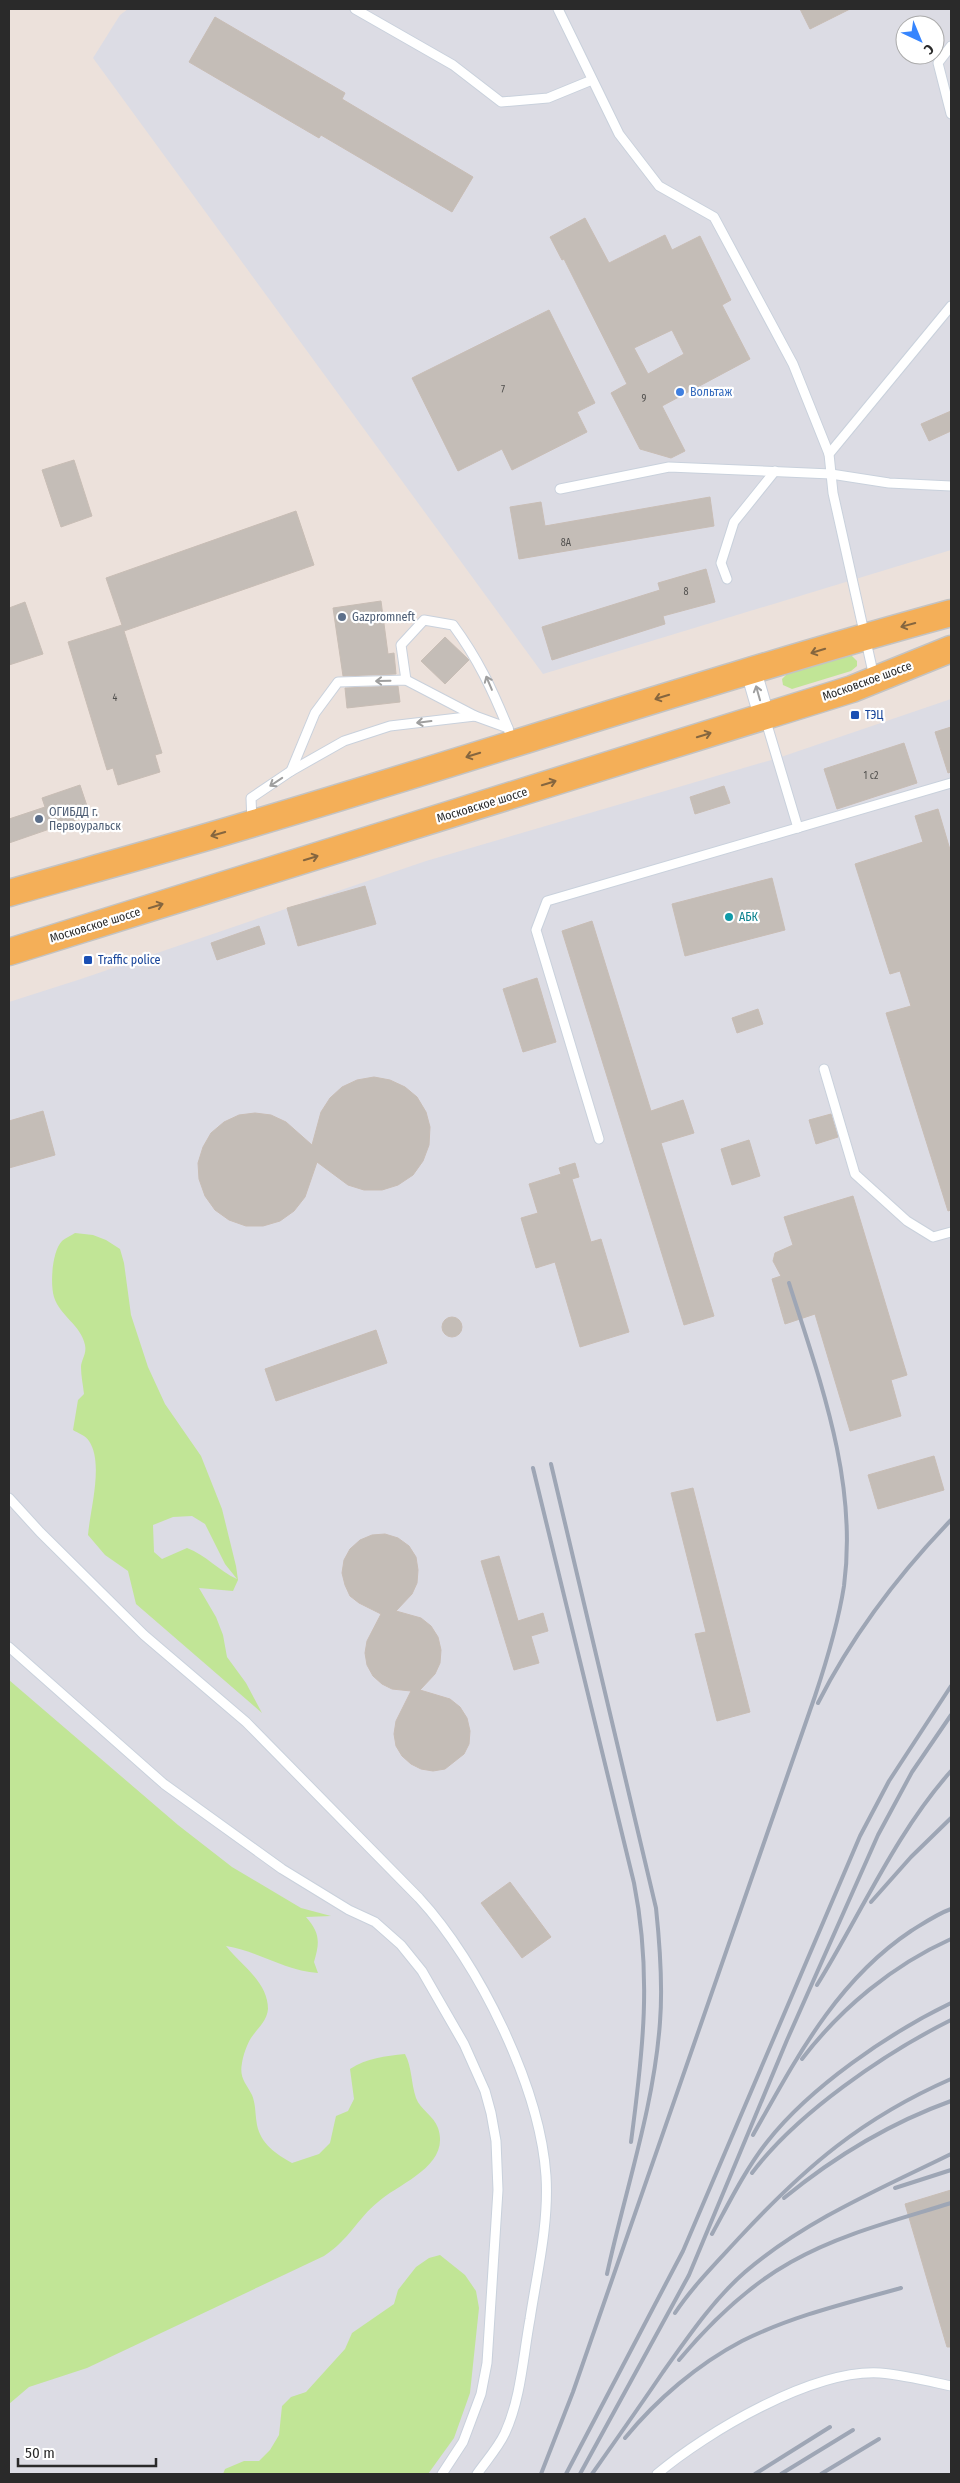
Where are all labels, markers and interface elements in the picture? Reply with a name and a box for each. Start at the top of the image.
north arrow [895,15,945,65]
text: С [920,40,937,58]
house number: 7 [501,384,505,396]
place label: Вольтаж [690,385,732,399]
marker: Вольтаж [674,386,686,398]
house number: 9 [642,393,647,405]
house number: 8А [561,537,572,549]
house number: 8 [684,586,689,598]
place label: Gazpromneft [352,610,415,624]
marker: Gazpromneft [336,611,348,623]
one-way arrow [900,621,916,630]
one-way arrow [810,646,826,656]
street label: Московское шоссе [820,658,914,704]
one-way arrow [375,676,391,685]
one-way arrow [484,676,493,691]
one-way arrow [752,686,762,702]
house number: 4 [113,692,118,704]
one-way arrow [654,693,670,703]
place label: ТЭЦ [865,708,884,722]
marker: ТЭЦ [849,709,861,721]
one-way arrow [417,717,433,727]
one-way arrow [696,730,712,739]
one-way arrow [465,750,481,760]
house number: 1 c2 [864,770,879,782]
one-way arrow [269,777,283,787]
one-way arrow [541,778,557,788]
street label: Московское шоссе [435,785,529,825]
place label: ОГИБДД г. Первоуральск [49,805,121,833]
marker: ОГИБДД г. Первоуральск [33,813,45,825]
one-way arrow [210,829,226,839]
one-way arrow [302,852,318,862]
one-way arrow [147,901,163,911]
street label: Московское шоссе [48,905,142,945]
place label: АБК [739,910,759,924]
marker: АБК [723,911,735,923]
place label: Traffic police [98,953,161,967]
marker: Traffic police [82,954,94,966]
scale bar [18,2436,155,2468]
text: 50 m [25,2444,55,2462]

